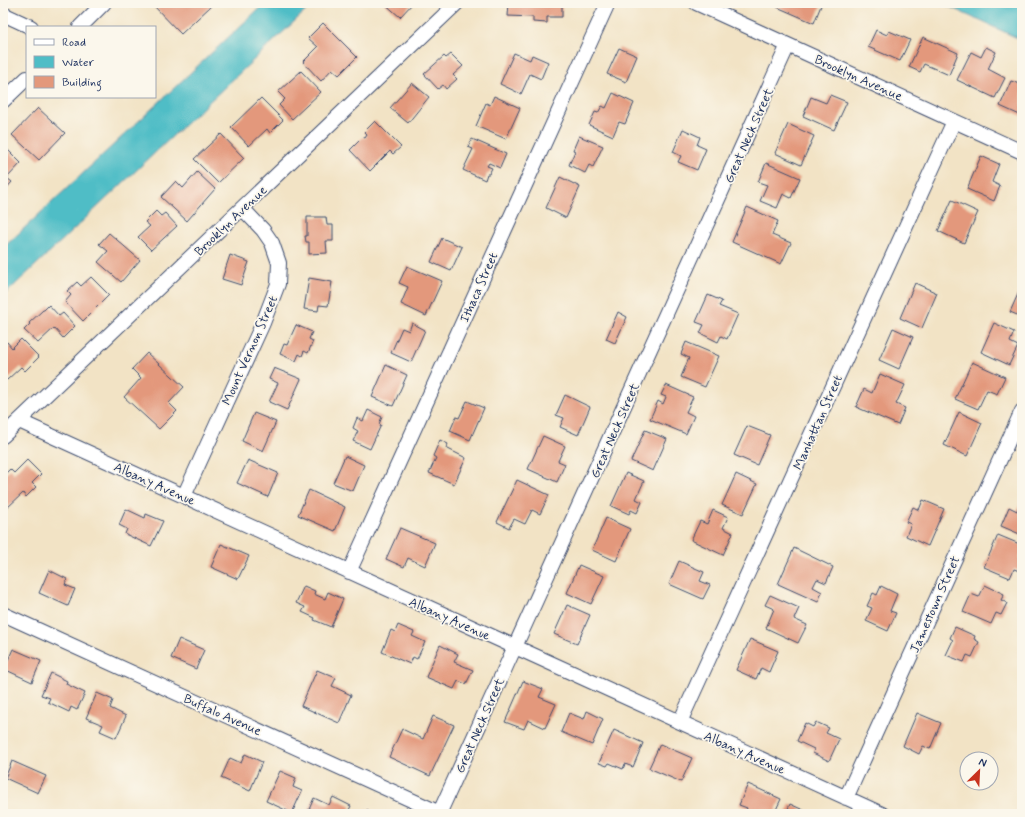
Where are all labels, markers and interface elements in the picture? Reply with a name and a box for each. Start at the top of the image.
legend [26,26,156,98]
text: Road [62,35,86,51]
street label: Brooklyn Avenue [812,51,905,105]
text: Water [62,55,94,71]
text: Building [62,75,102,92]
street label: Great Neck Street [721,85,778,186]
street label: Brooklyn Avenue [191,182,271,260]
street label: Ithaca Street [456,250,502,325]
street label: Mount Vernon Street [219,293,282,408]
street label: Manhattan Street [790,372,847,473]
street label: Great Neck Street [587,380,644,481]
street label: Albany Avenue [111,459,198,510]
street label: Jamestown Street [906,553,964,656]
street label: Albany Avenue [406,594,493,645]
street label: Great Neck Street [452,675,509,776]
street label: Buffalo Avenue [181,691,264,740]
street label: Albany Avenue [701,728,788,779]
north arrow [959,751,999,791]
text: N [976,755,989,771]

